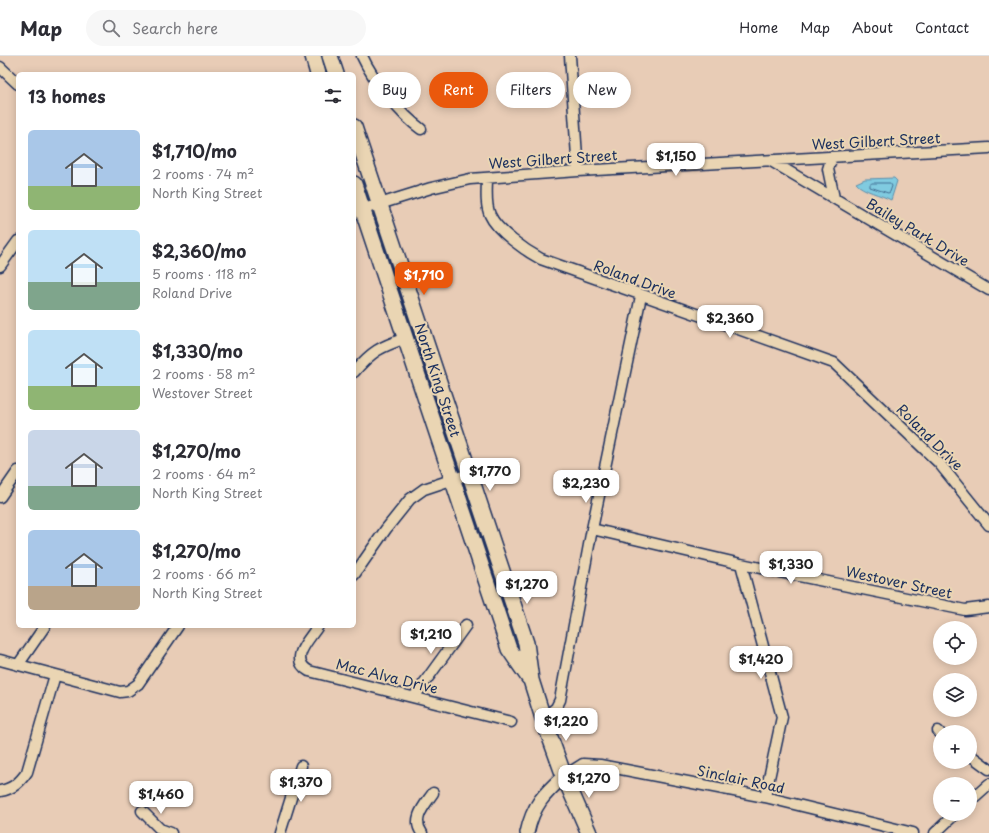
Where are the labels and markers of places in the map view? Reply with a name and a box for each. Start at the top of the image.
pin: $1,150 [643,143,709,177]
pin: $1,710 [391,262,457,296]
pin: $2,360 [697,305,763,339]
pin: $1,770 [457,458,523,492]
pin: $2,230 [553,470,619,504]
pin: $1,330 [758,551,824,585]
pin: $1,270 [494,571,560,605]
pin: $1,210 [398,621,464,655]
pin: $1,420 [728,646,794,680]
pin: $1,220 [533,708,599,742]
pin: $1,270 [556,765,622,799]
pin: $1,370 [268,769,334,803]
pin: $1,460 [128,781,194,815]

